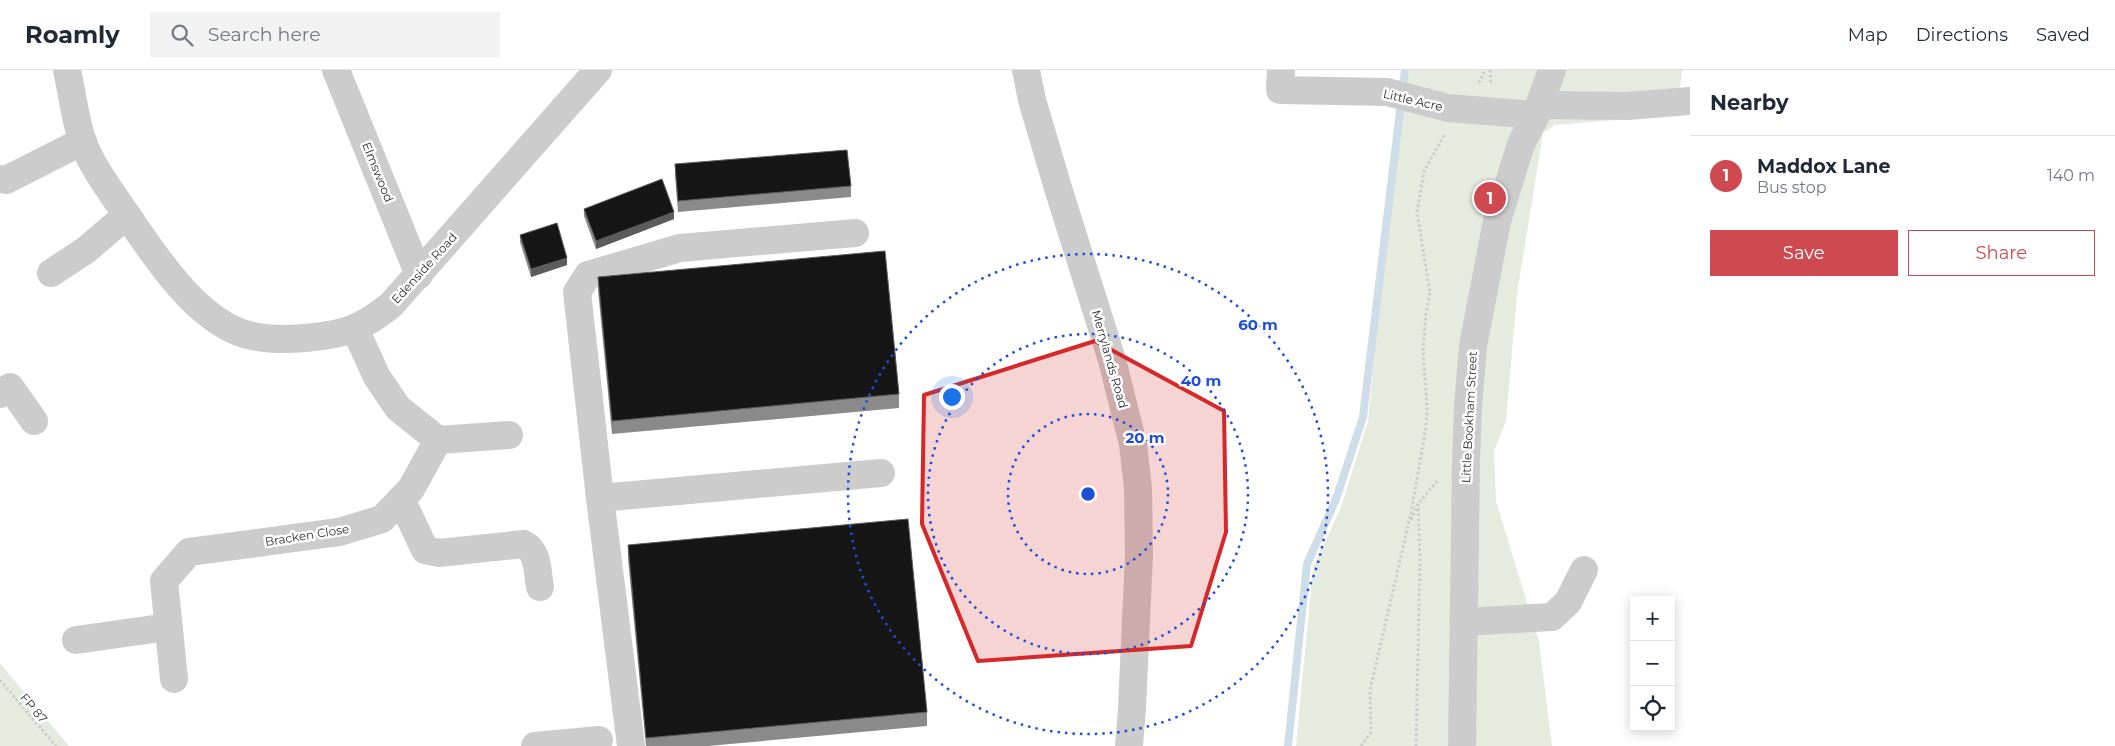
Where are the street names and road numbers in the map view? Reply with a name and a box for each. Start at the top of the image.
street label: Little Acre [1382,86,1444,114]
street label: Elmswood [359,140,397,204]
street label: Edenside Road [388,229,460,307]
street label: Merrylands Road [1089,308,1131,410]
street label: Little Bookham Street [1458,351,1480,483]
street label: Bracken Close [264,521,350,549]
street label: FP 87 [17,690,51,726]

